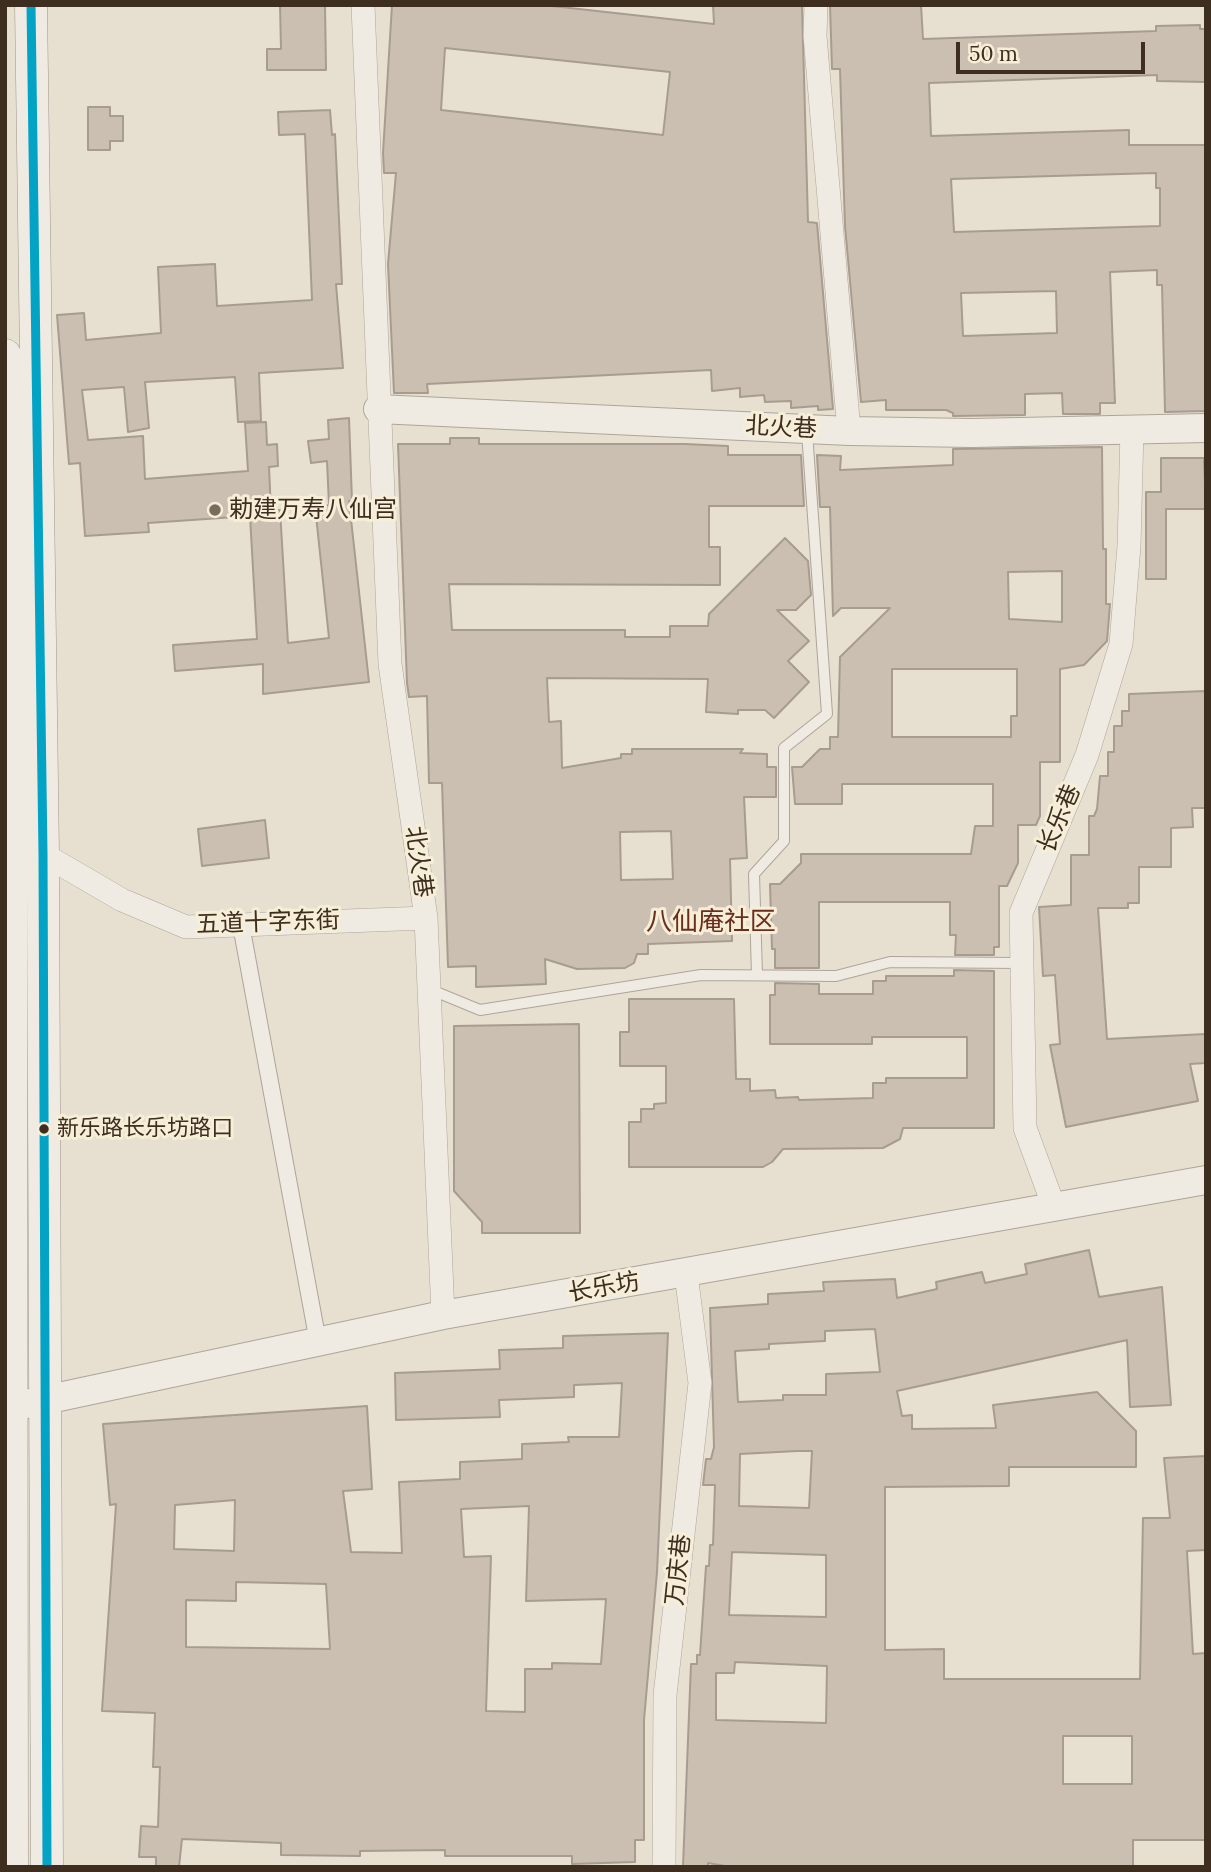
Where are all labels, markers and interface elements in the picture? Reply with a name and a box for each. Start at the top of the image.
scale bar [959,28,1148,72]
text: 50 m [969,40,1018,67]
street label: 北火巷 [744,412,818,444]
place label: 勅建万寿八仙宫 [229,496,397,524]
marker: 勅建万寿八仙宫 [207,502,223,518]
street label: 长乐巷 [1033,780,1087,858]
street label: 北火巷 [399,824,437,900]
street label: 五道十字东街 [196,906,340,940]
district label: 八仙庵社区 [646,907,776,939]
place label: 新乐路长乐坊路口 [57,1116,233,1142]
marker: 新乐路长乐坊路口 [37,1122,51,1136]
street label: 长乐坊 [566,1268,642,1308]
street label: 万庆巷 [661,1533,697,1607]

